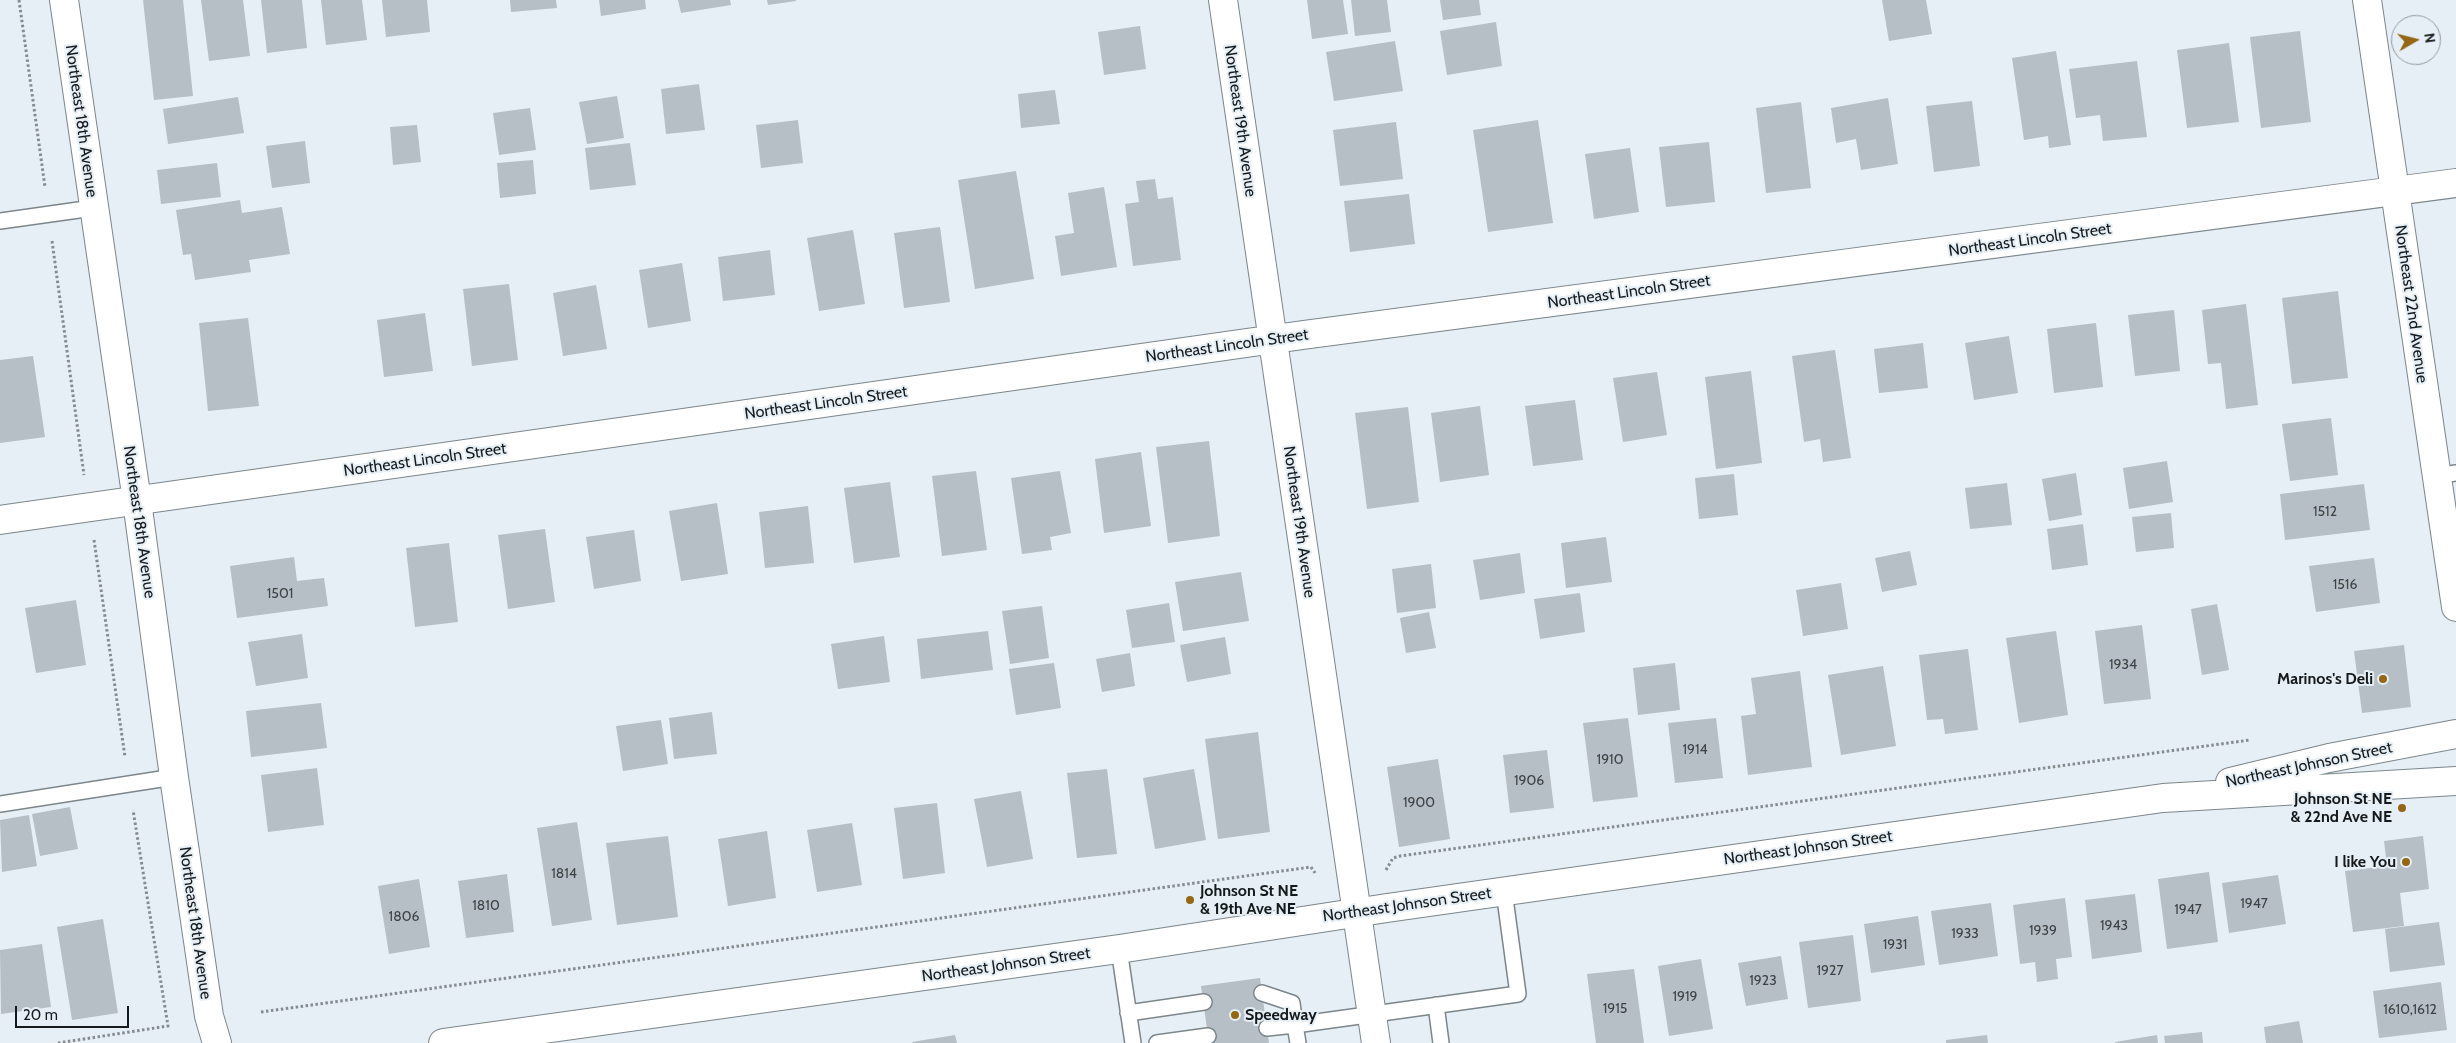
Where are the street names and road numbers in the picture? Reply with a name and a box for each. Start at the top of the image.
street label: Northeast 18th Avenue [61,44,101,198]
street label: Northeast 19th Avenue [1220,44,1260,198]
street label: Northeast Lincoln Street [1947,219,2113,261]
street label: Northeast 22nd Avenue [2390,224,2432,384]
street label: Northeast Lincoln Street [1546,271,1712,313]
street label: Northeast Lincoln Street [1144,325,1310,367]
street label: Northeast Lincoln Street [743,382,909,424]
street label: Northeast Lincoln Street [342,439,508,481]
street label: Northeast 18th Avenue [119,445,159,599]
street label: Northeast 19th Avenue [1279,445,1319,599]
street label: Northeast Johnson Street [2224,738,2394,792]
street label: Northeast Johnson Street [1723,827,1893,869]
street label: Northeast 18th Avenue [175,846,215,1000]
street label: Northeast Johnson Street [1322,884,1492,926]
street label: Northeast Johnson Street [921,944,1091,986]

